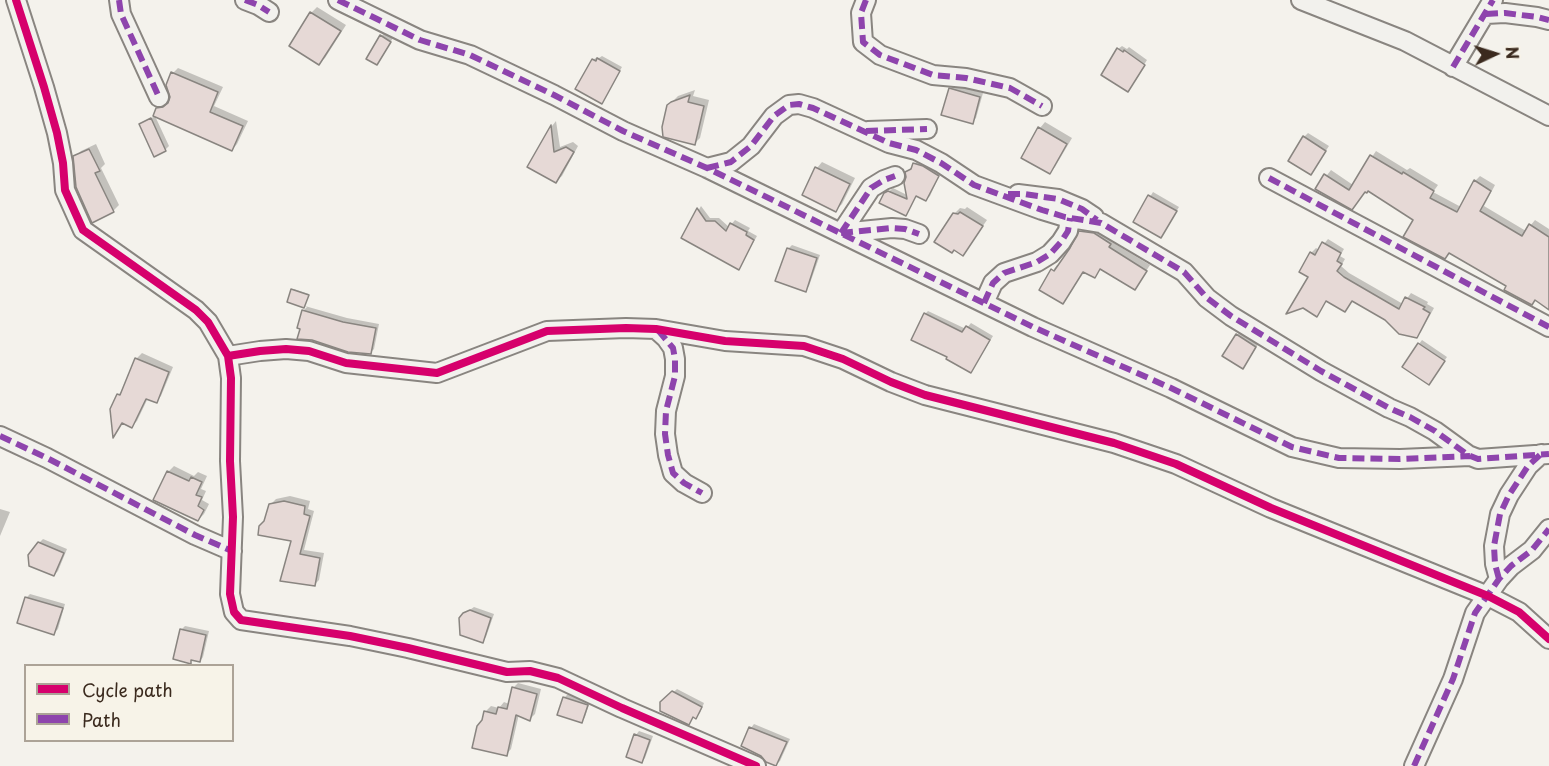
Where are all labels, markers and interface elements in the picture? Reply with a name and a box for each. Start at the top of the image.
north arrow [1465,24,1525,84]
text: N [1501,46,1525,60]
legend [24,664,234,742]
text: Cycle path [82,676,173,703]
text: Path [82,706,121,733]

